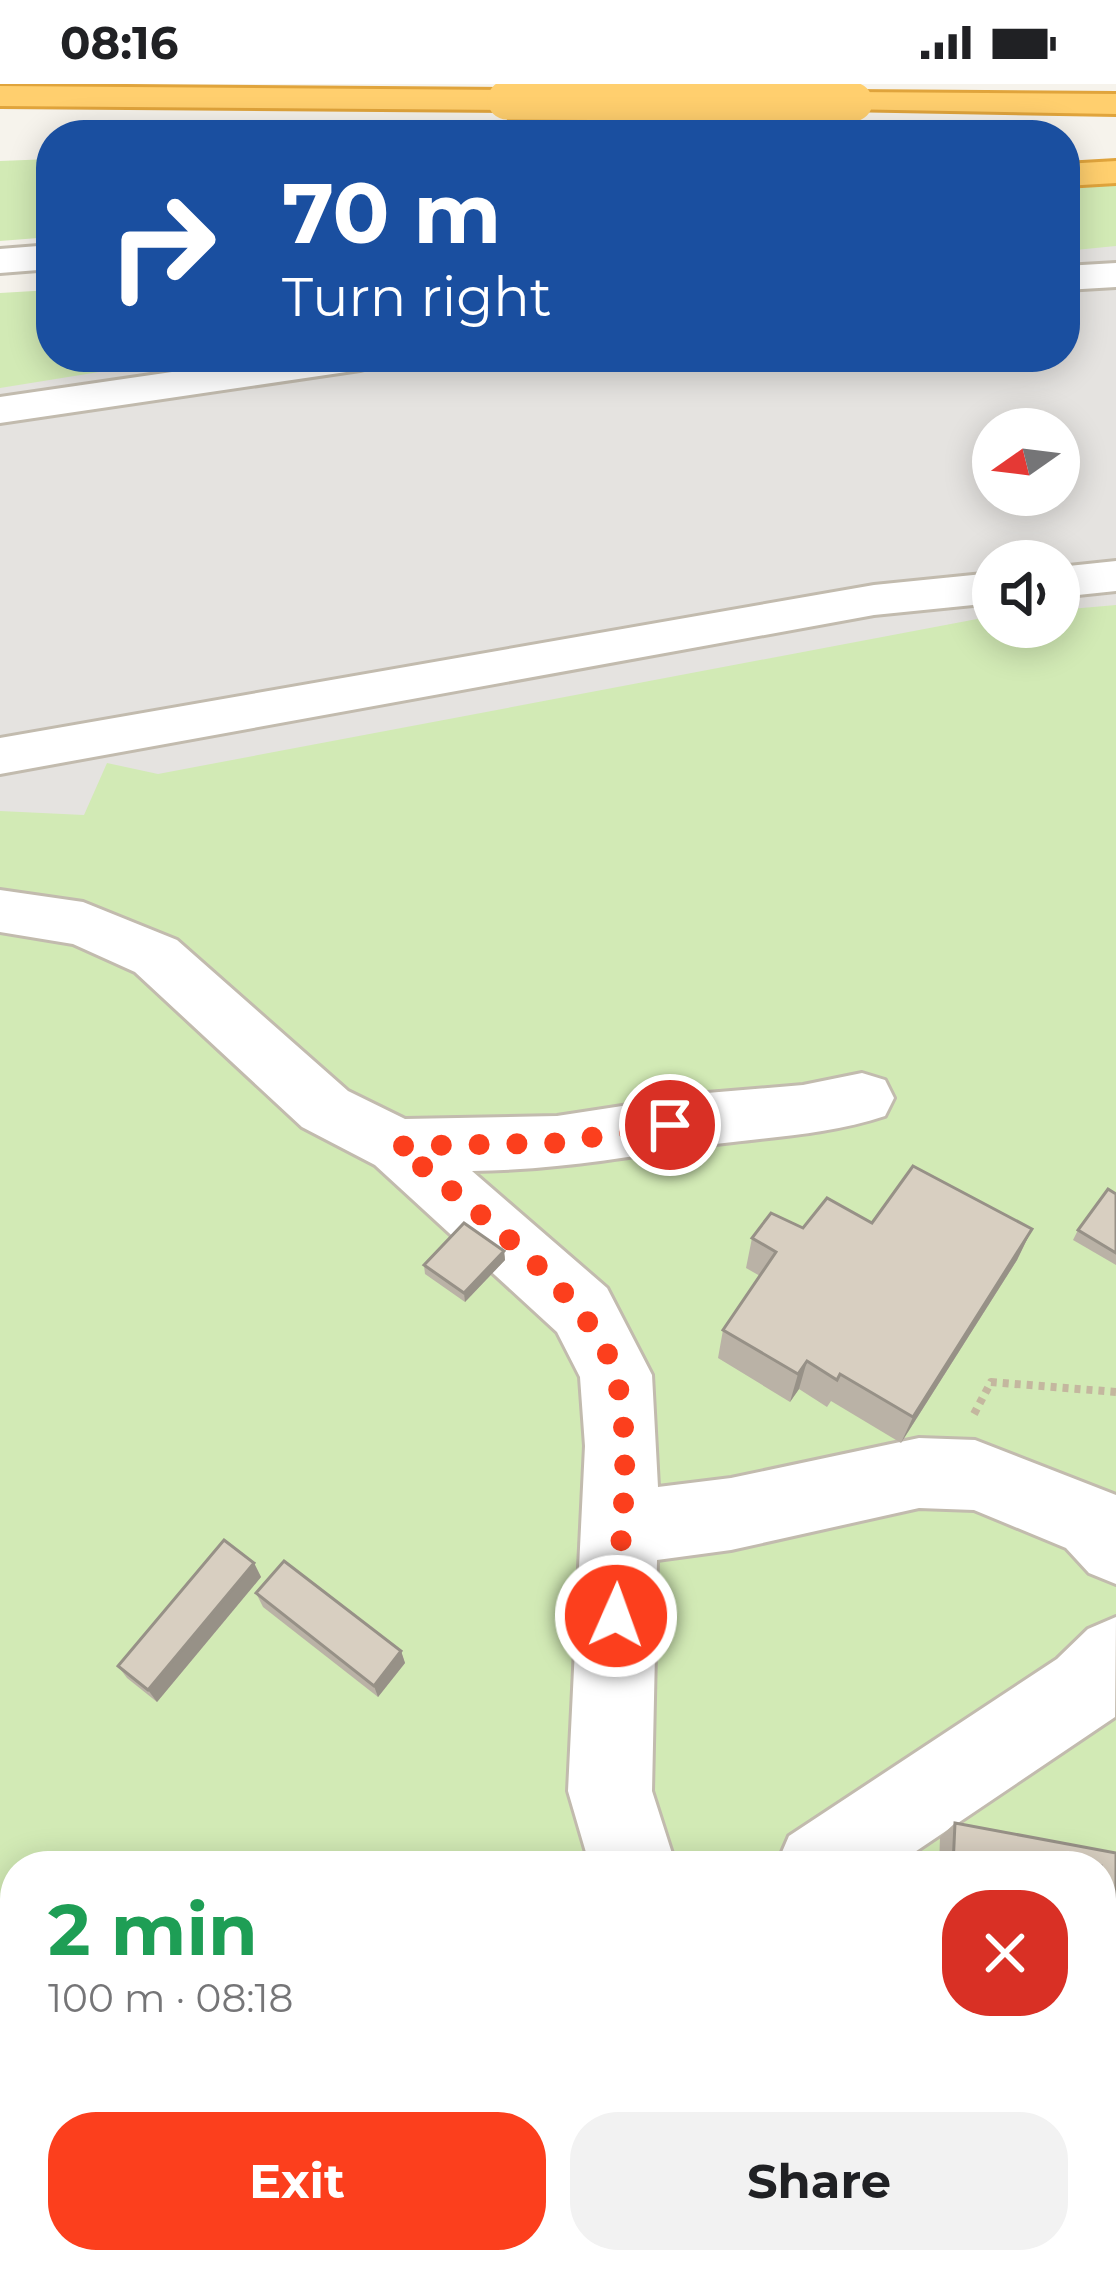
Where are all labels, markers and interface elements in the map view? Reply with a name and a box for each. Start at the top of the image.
text: 08:16 [60,15,178,70]
text: 70 m [282,162,501,264]
icon: right [84,168,240,324]
text: Turn right [282,264,552,330]
north arrow [972,408,1080,516]
map controls [972,408,1080,648]
button: sound [972,540,1080,648]
pin [619,1074,721,1176]
icon: arrive [637,1092,703,1158]
position arrow [553,1553,679,1679]
text: 2 min [48,1885,258,1973]
button: close [942,1890,1068,2016]
text: 100 m · 08:18 [48,1974,294,2022]
button: Exit [48,2112,546,2250]
button: Share [570,2112,1068,2250]

